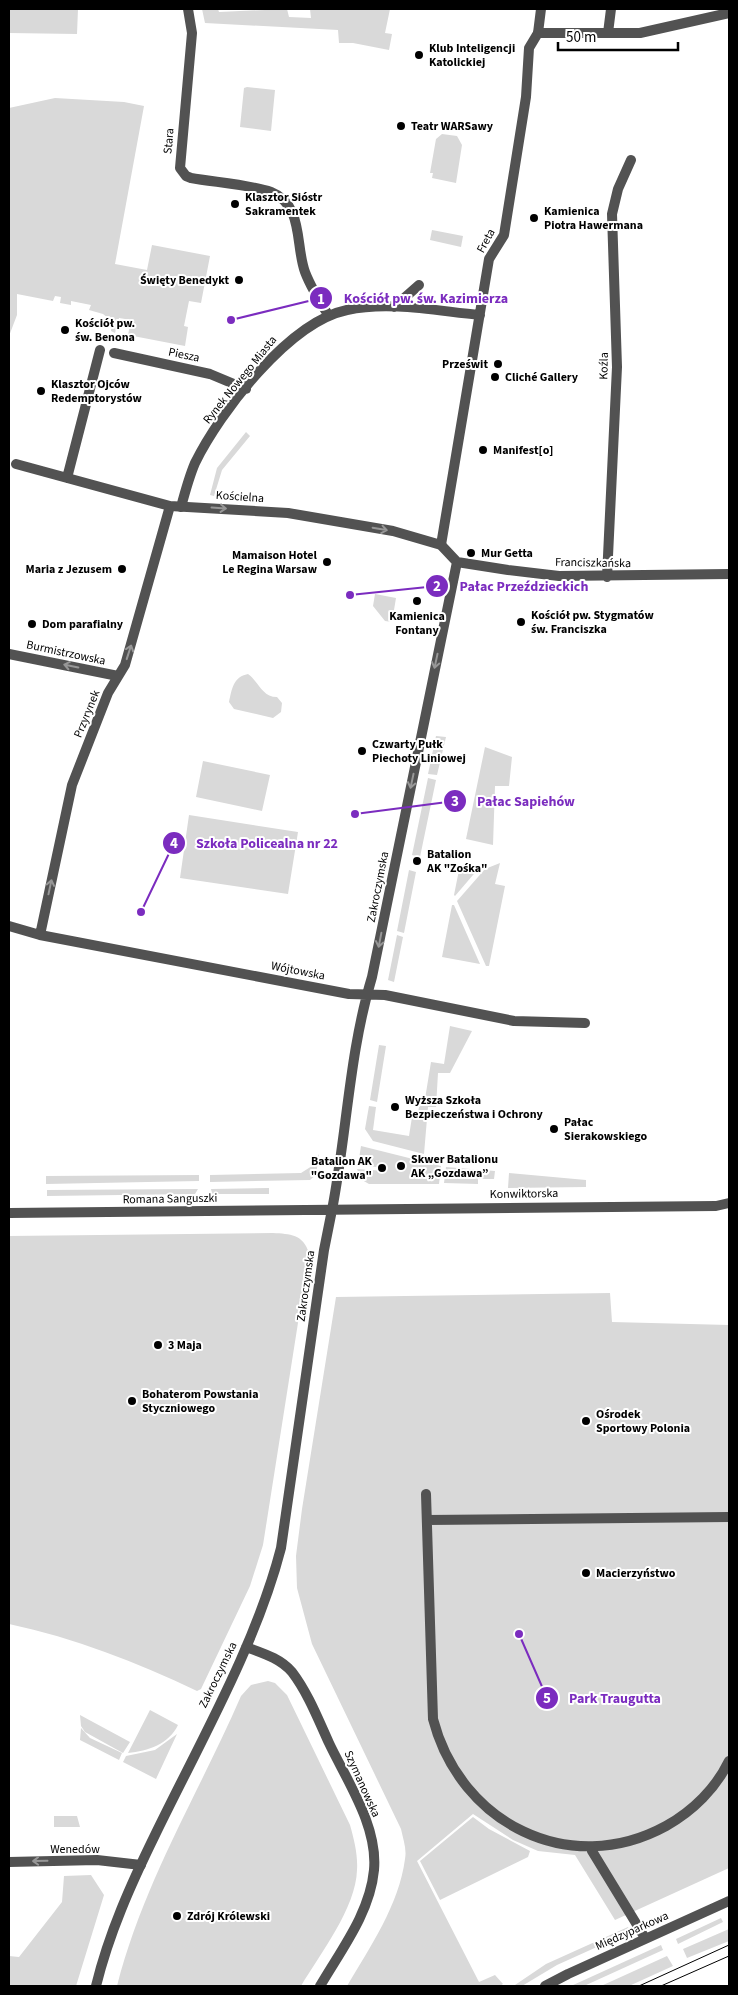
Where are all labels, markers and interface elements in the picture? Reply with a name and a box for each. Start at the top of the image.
scale bar [558,20,678,52]
text: 50 m [566,27,596,48]
place label: Klub Inteligencji Katolickiej [429,40,515,71]
marker: Klub Inteligencji Katolickiej [413,49,425,61]
place label: Teatr WARSawy [411,118,494,135]
marker: Teatr WARSawy [395,120,407,132]
street label: Stara [159,127,179,155]
place label: Klasztor Sióstr Sakramentek [245,189,322,220]
marker: Klasztor Sióstr Sakramentek [229,198,241,210]
place label: Kamienica Piotra Hawermana [544,203,643,234]
marker: Kamienica Piotra Hawermana [528,212,540,224]
street label: Freta [473,226,499,256]
place label: Święty Benedykt [140,272,229,289]
marker: Święty Benedykt [233,274,245,286]
callout: Kościół pw. św. Kazimierza [309,284,518,313]
text: 1 [317,289,325,310]
text: Kościół pw. św. Kazimierza [344,289,508,309]
place label: Kościół pw. św. Benona [75,315,135,346]
marker: Kościół pw. św. Benona [59,324,71,336]
street label: Rynek Nowego Miasta [199,332,281,428]
street label: Piesza [167,343,201,367]
street label: Koźla [595,352,613,380]
place label: Prześwit [442,356,488,373]
marker: Prześwit [492,358,504,370]
place label: Cliché Gallery [505,369,579,386]
marker: Cliché Gallery [489,371,501,383]
place label: Klasztor Ojców Redemptorystów [51,376,143,407]
marker: Klasztor Ojców Redemptorystów [35,385,47,397]
place label: Manifest[o] [493,442,553,459]
marker: Manifest[o] [477,444,489,456]
street label: Kościelna [215,487,265,507]
one-way arrow [211,504,227,513]
one-way arrow [371,524,387,534]
place label: Mur Getta [481,545,533,562]
place label: Mamaison Hotel Le Regina Warsaw [222,547,318,578]
marker: Mur Getta [465,547,477,559]
street label: Franciszkańska [555,554,631,572]
marker: Mamaison Hotel Le Regina Warsaw [321,556,333,568]
place label: Maria z Jezusem [26,561,112,578]
marker: Maria z Jezusem [116,563,128,575]
callout: Pałac Przeździeckich [425,572,599,601]
text: 2 [433,576,441,597]
text: Pałac Przeździeckich [460,577,588,597]
marker: Kamienica Fontany [411,595,423,607]
place label: Kościół pw. Stygmatów św. Franciszka [531,607,654,638]
place label: Kamienica Fontany [389,608,445,639]
place label: Dom parafialny [42,616,124,633]
marker: Kościół pw. Stygmatów św. Franciszka [515,616,527,628]
marker: Dom parafialny [26,618,38,630]
street label: Burmistrzowska [25,636,107,670]
one-way arrow [125,644,135,660]
one-way arrow [431,652,441,668]
one-way arrow [63,661,79,670]
street label: Przyrynek [70,688,104,740]
place label: Czwarty Pułk Piechoty Liniowej [372,736,466,767]
marker: Czwarty Pułk Piechoty Liniowej [356,745,368,757]
one-way arrow [407,772,416,788]
callout: Pałac Sapiehów [442,787,585,816]
text: 3 [451,791,459,812]
text: Pałac Sapiehów [477,792,575,812]
callout: Szkoła Policealna nr 22 [161,829,348,858]
text: 4 [170,833,178,854]
text: Szkoła Policealna nr 22 [196,834,338,854]
place label: Batalion AK "Zośka" [426,846,488,877]
street label: Zakroczymska [363,850,393,924]
marker: Batalion AK "Zośka" [411,855,423,867]
one-way arrow [46,880,55,896]
one-way arrow [374,931,384,947]
street label: Wójtowska [269,957,327,985]
place label: Wyższa Szkoła Bezpieczeństwa i Ochrony [405,1092,544,1123]
marker: Wyższa Szkoła Bezpieczeństwa i Ochrony [389,1101,401,1113]
place label: Pałac Sierakowskiego [564,1114,648,1145]
marker: Pałac Sierakowskiego [548,1123,560,1135]
place label: Skwer Batalionu AK „Gozdawa” [410,1151,498,1182]
place label: Batalion AK "Gozdawa" [311,1153,373,1184]
marker: Skwer Batalionu AK „Gozdawa” [395,1160,407,1172]
marker: Batalion AK "Gozdawa" [376,1162,388,1174]
street label: Konwiktorska [490,1185,558,1203]
street label: Romana Sanguszki [122,1190,218,1208]
street label: Zakroczymska [293,1249,319,1323]
place label: 3 Maja [168,1337,202,1354]
marker: 3 Maja [152,1339,164,1351]
place label: Bohaterom Powstania Styczniowego [142,1386,259,1417]
marker: Bohaterom Powstania Styczniowego [126,1395,138,1407]
place label: Ośrodek Sportowy Polonia [596,1406,690,1437]
marker: Ośrodek Sportowy Polonia [580,1415,592,1427]
place label: Macierzyństwo [596,1565,676,1582]
marker: Macierzyństwo [580,1567,592,1579]
street label: Zakroczymska [195,1639,241,1711]
callout: Park Traugutta [534,1684,671,1713]
text: 5 [543,1688,551,1709]
text: Park Traugutta [569,1689,661,1709]
street label: Szymanowska [340,1748,384,1820]
street label: Wenedów [50,1841,100,1858]
one-way arrow [32,1857,48,1866]
street label: Międzyparkowa [593,1907,671,1955]
place label: Zdrój Królewski [187,1908,270,1925]
marker: Zdrój Królewski [171,1910,183,1922]

